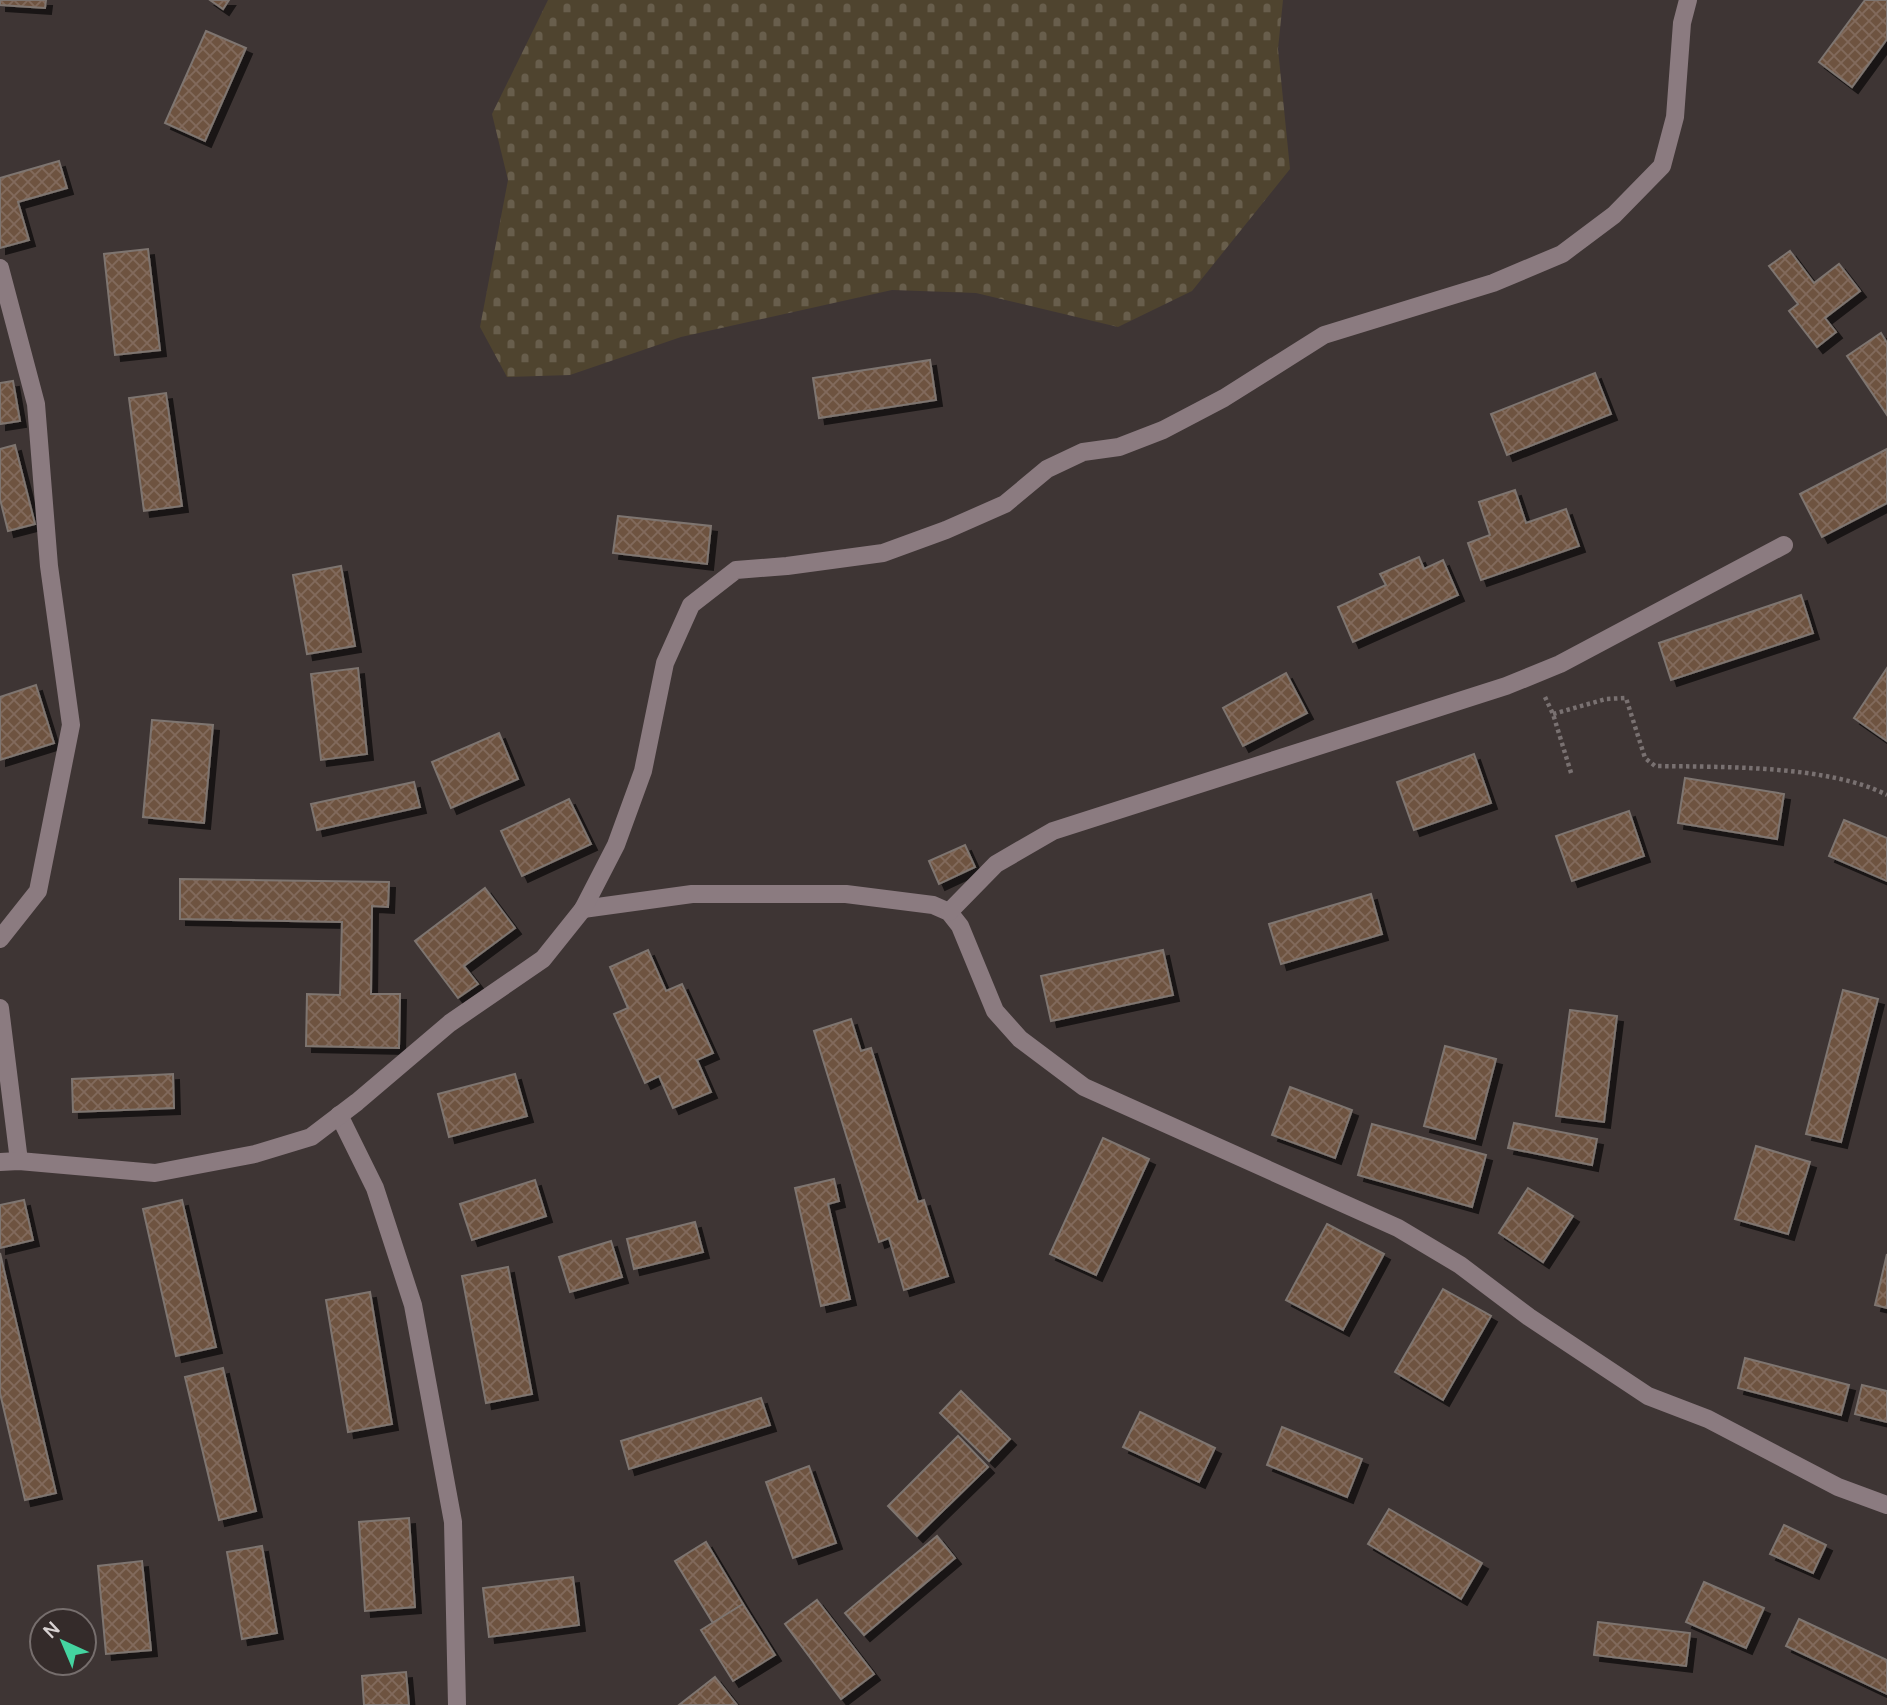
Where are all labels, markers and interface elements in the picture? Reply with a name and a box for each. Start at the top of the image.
north arrow [28,1607,98,1677]
text: N [37,1616,65,1644]

